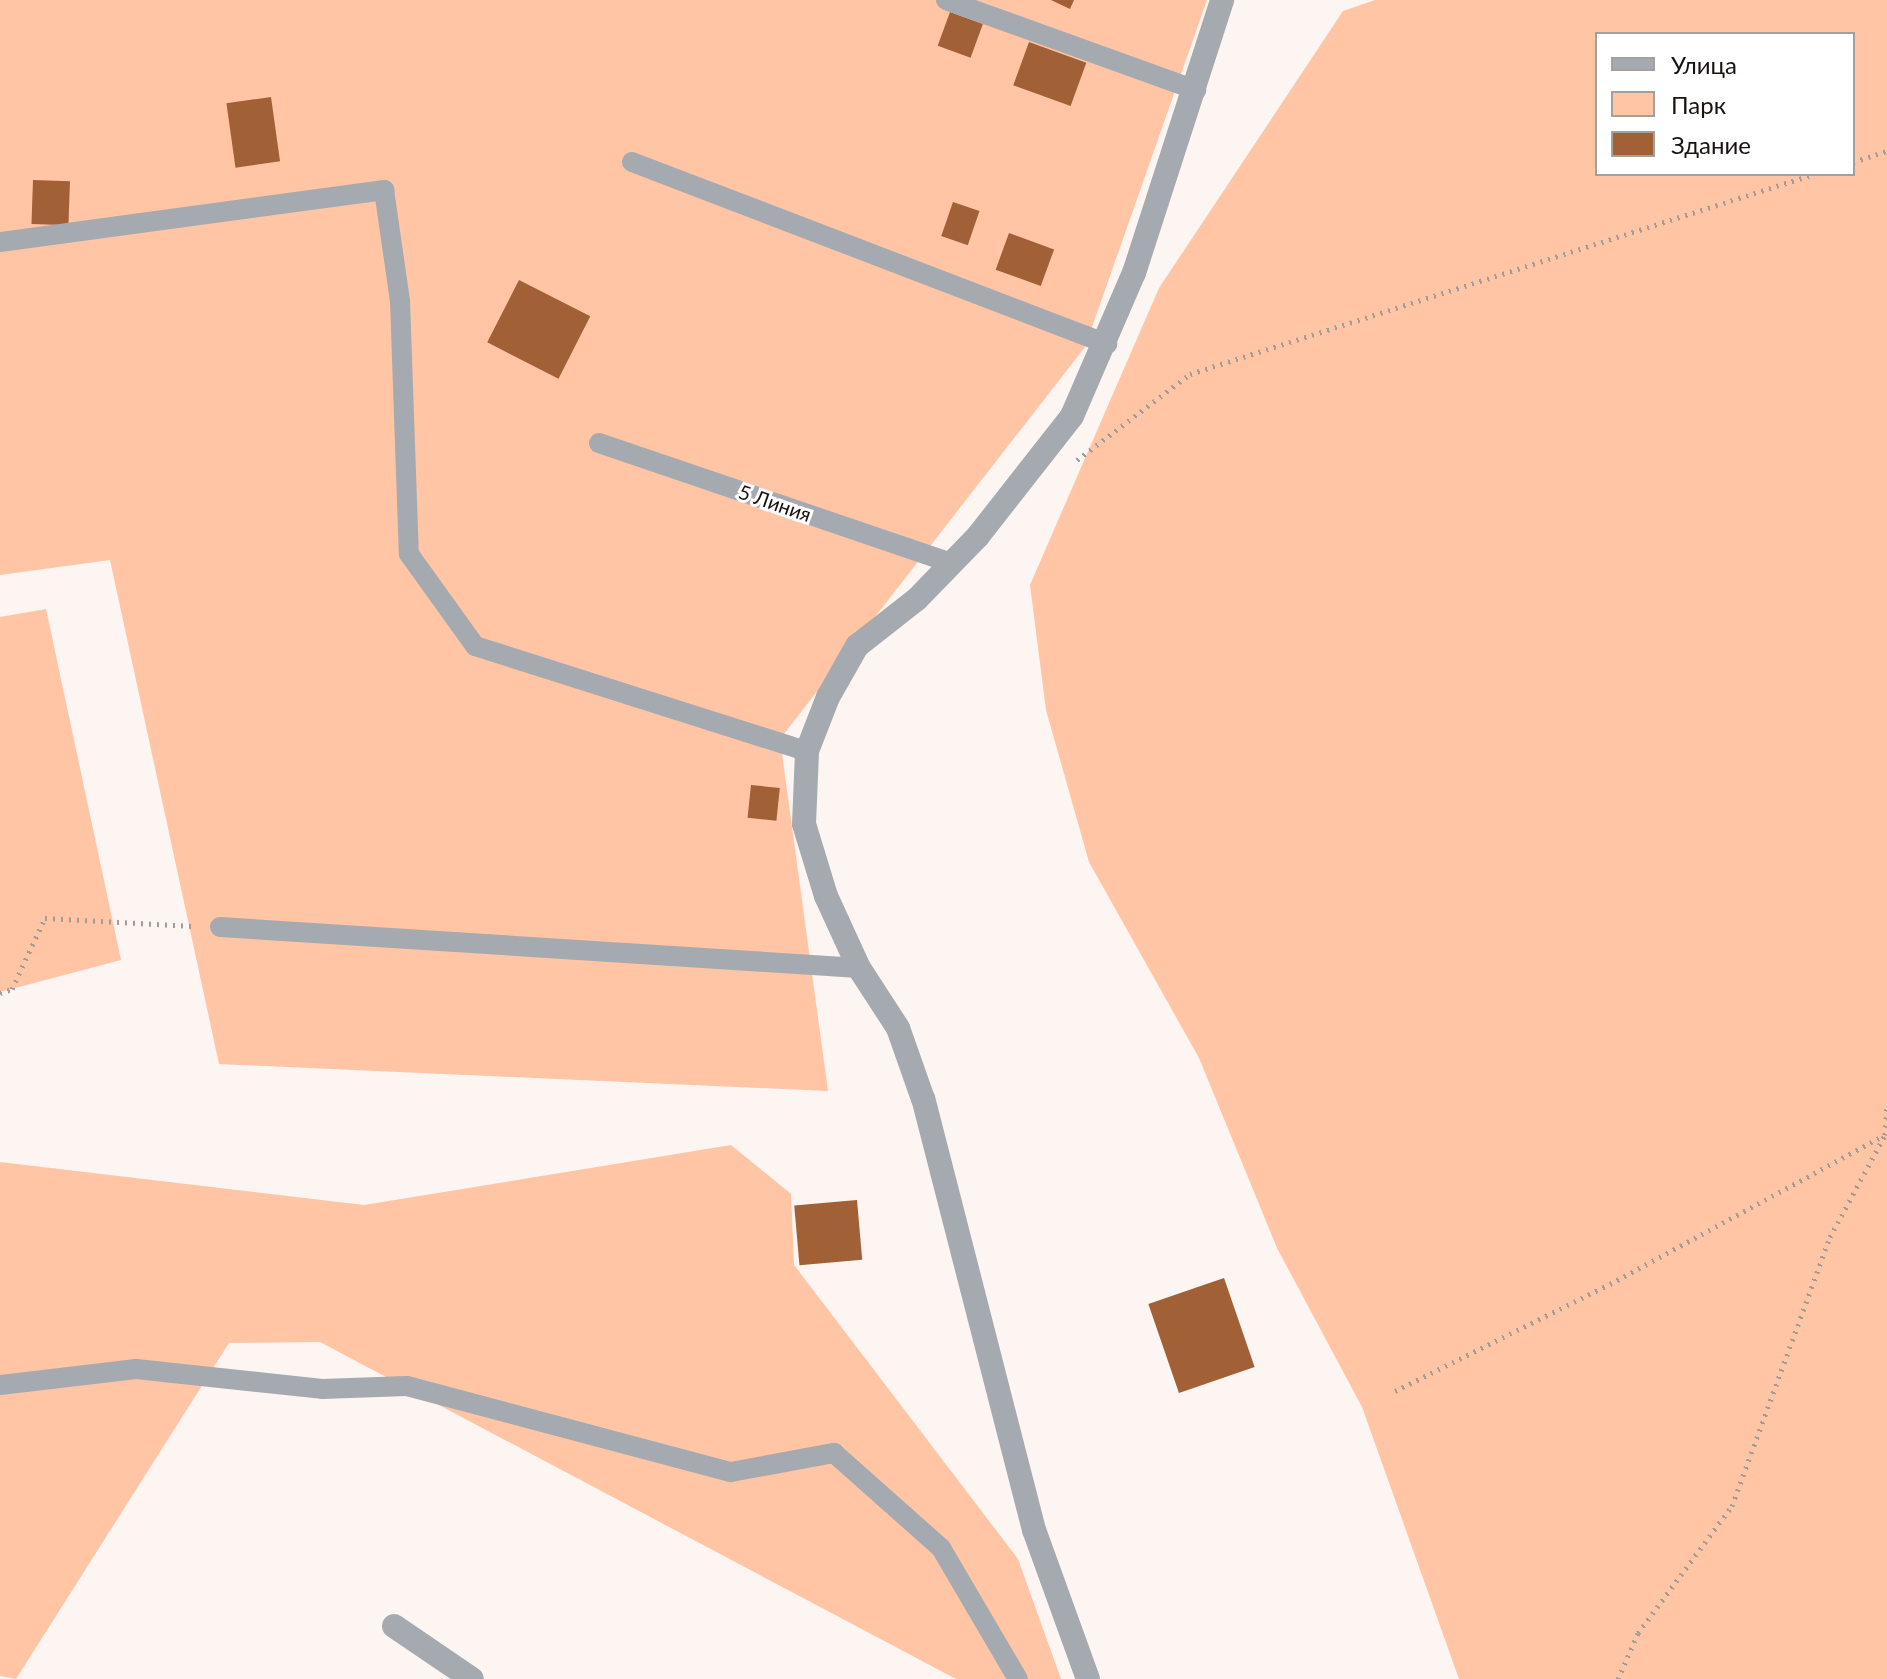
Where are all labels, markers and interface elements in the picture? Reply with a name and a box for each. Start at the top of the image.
legend [1595,32,1855,176]
text: Улица [1671,50,1737,79]
text: Парк [1671,90,1726,119]
text: Здание [1671,130,1751,159]
street label: 5 Линия [736,479,814,527]

